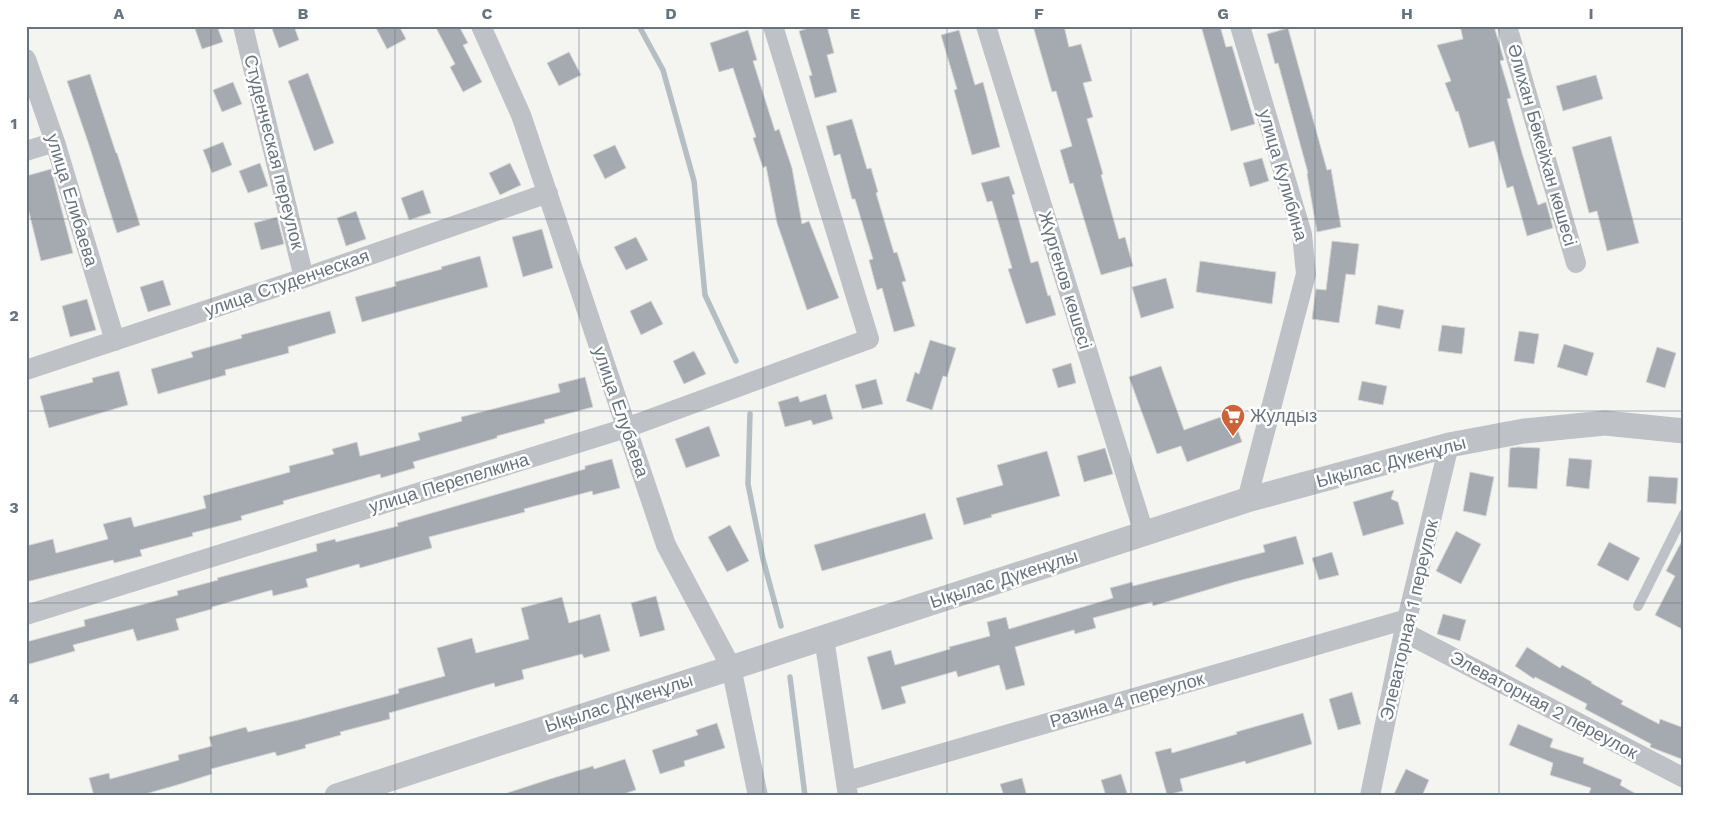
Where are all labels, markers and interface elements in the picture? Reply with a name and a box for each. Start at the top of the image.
text: A [114,4,125,23]
text: B [298,4,309,23]
text: C [482,4,493,23]
text: D [665,4,677,23]
text: E [850,4,860,23]
text: F [1034,4,1044,23]
text: G [1217,4,1229,23]
text: H [1401,4,1413,23]
text: I [1588,4,1594,23]
street label: Әлихан Бөкейхан көшесі [1504,41,1581,248]
street label: Студенческая переулок [240,52,309,251]
street label: улица Кулибина [1255,107,1313,244]
text: 1 [11,114,17,133]
street label: улица Елибаева [42,131,103,270]
street label: Жүргенов көшесі [1035,208,1096,351]
street label: улица Студенческая [202,245,372,321]
text: 2 [9,306,19,325]
street label: улица Елубаева [589,344,654,481]
supermarket icon: Жулдыз [1220,403,1246,437]
place label: Жулдыз [1250,405,1317,426]
street label: Ықылас Дүкенұлы [1314,431,1468,492]
street label: улица Перепелкина [366,448,532,517]
text: 3 [9,498,19,517]
street label: Элеваторная 1 переулок [1375,517,1442,722]
street label: Ықылас Дүкенұлы [927,545,1080,612]
street label: Элеваторная 2 переулок [1447,646,1642,763]
street label: Разина 4 переулок [1047,667,1207,732]
street label: Ықылас Дүкенұлы [542,669,695,736]
text: 4 [9,689,19,708]

